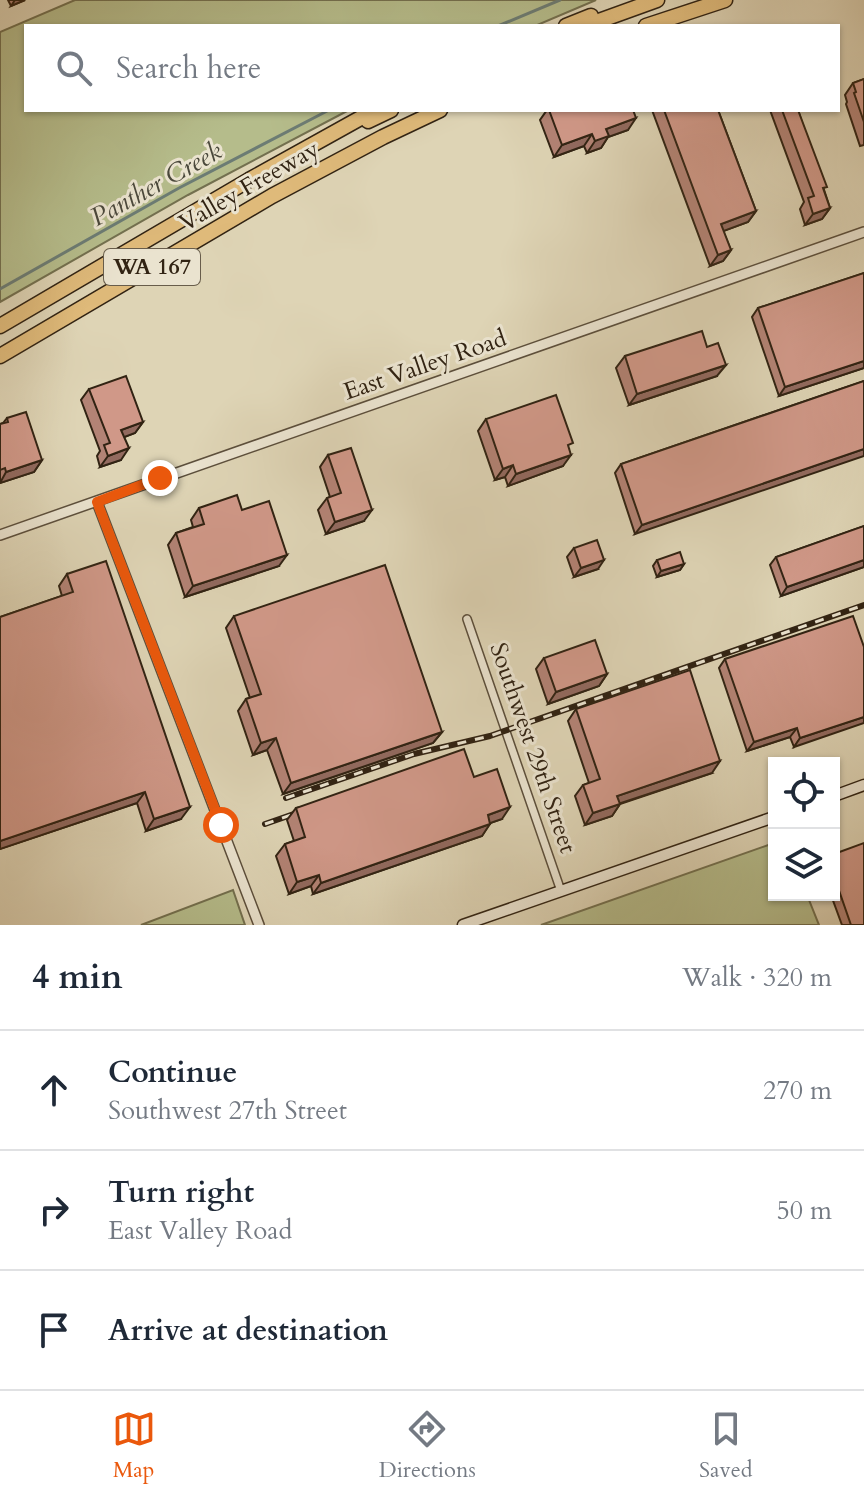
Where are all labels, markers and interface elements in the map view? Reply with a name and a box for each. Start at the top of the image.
search box [24,24,840,112]
icon: search [52,46,96,90]
text: Search here [116,48,261,89]
street label: Valley Freeway [173,132,325,239]
water label: Panther Creek [84,133,228,235]
road number: WA 167 [104,249,200,285]
street label: East Valley Road [339,322,511,408]
route end [142,460,178,496]
street label: Southwest 29th Street [481,638,585,858]
map controls [768,757,840,901]
button: locate [768,757,840,829]
route start [203,807,239,843]
button: layers [768,829,840,901]
text: 4 min [32,954,123,1000]
text: Walk · 320 m [682,960,832,995]
text: Continue [108,1052,237,1093]
icon: ahead [32,1068,76,1112]
text: 270 m [763,1073,832,1108]
text: Southwest 27th Street [108,1093,347,1128]
text: Turn right [108,1172,254,1213]
icon: right [32,1188,76,1232]
text: 50 m [776,1193,832,1228]
text: East Valley Road [108,1213,292,1248]
icon: arrive [32,1308,76,1352]
text: Arrive at destination [108,1310,388,1351]
tab: Map [112,1407,156,1485]
tab: Directions [379,1407,476,1485]
tab: Saved [699,1407,752,1485]

